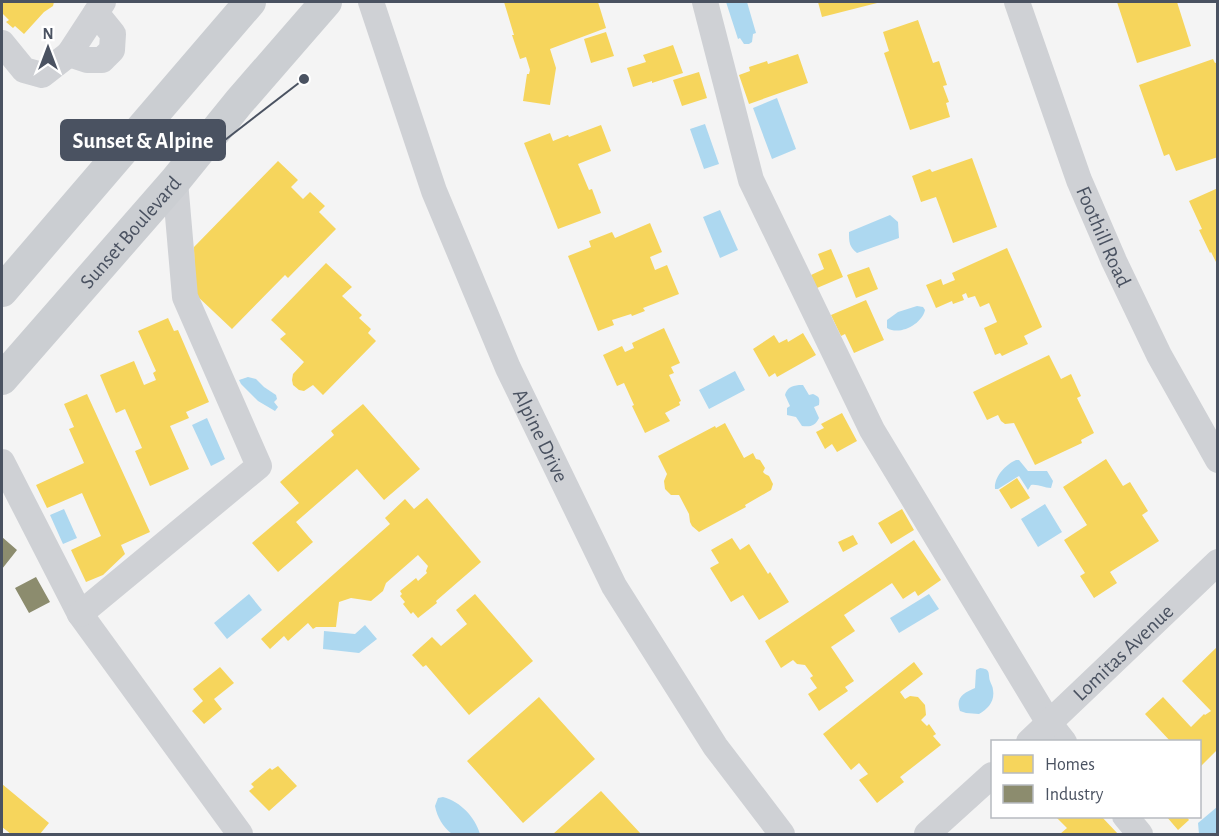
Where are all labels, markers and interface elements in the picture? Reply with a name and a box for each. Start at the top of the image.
north arrow [18,18,78,78]
text: N [42,26,54,42]
callout: Sunset & Alpine [61,120,225,160]
text: Sunset & Alpine [73,130,213,152]
street label: Sunset Boulevard [76,172,185,293]
street label: Foothill Road [1072,183,1135,290]
street label: Alpine Drive [509,386,572,486]
street label: Lomitas Avenue [1069,600,1178,705]
legend [991,740,1201,818]
text: Homes [1045,756,1095,774]
text: Industry [1045,786,1104,804]

